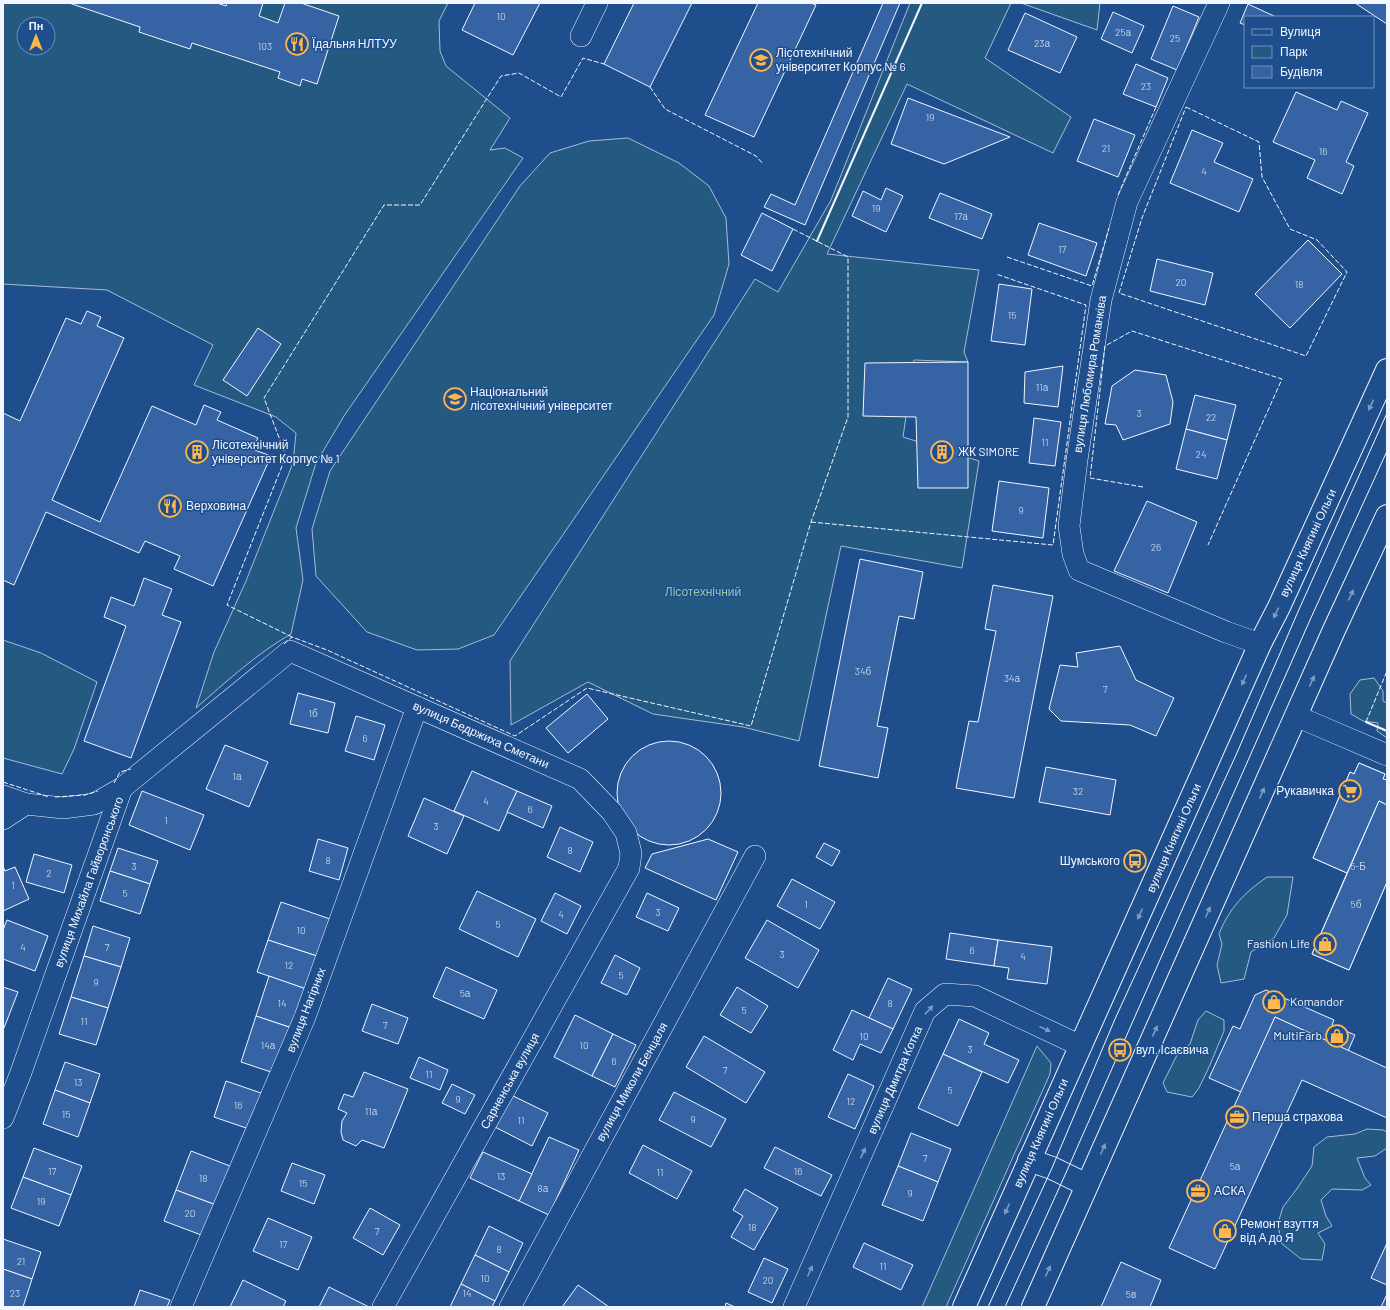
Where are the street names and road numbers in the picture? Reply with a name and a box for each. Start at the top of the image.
street label: вулиця Любомира Романківа [1070,294,1109,454]
street label: вулиця Княгині Ольги [1276,486,1339,599]
street label: вулиця Бедржиха Сметани [411,698,552,771]
street label: вулиця Княгині Ольги [1143,781,1204,895]
street label: вулиця Михайла Гайворонського [51,794,127,969]
street label: вулиця Нагірних [282,965,329,1054]
street label: вулиця Миколи Бенцаля [592,1019,671,1144]
street label: вулиця Дмитра Котка [864,1023,925,1136]
street label: Сарненська вулиця [477,1030,542,1132]
street label: вулиця Княгині Ольги [1010,1076,1071,1190]

